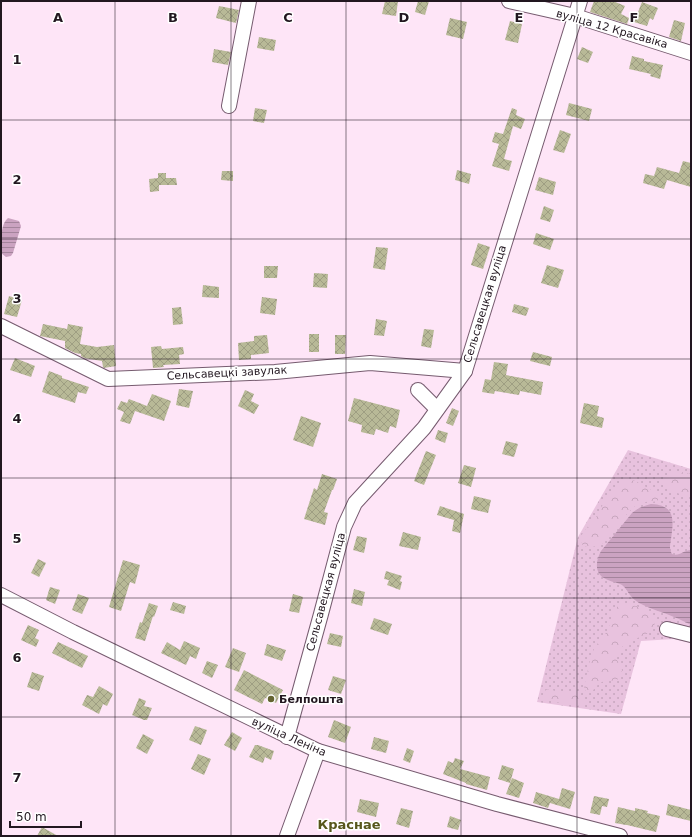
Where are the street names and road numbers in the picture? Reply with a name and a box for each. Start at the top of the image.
street label: вуліца 12 Красавіка [555,7,669,51]
street label: Сельсавецкая вуліца [461,244,509,364]
street label: Сельсавецкі завулак [166,363,288,383]
street label: Сельсавецкая вуліца [304,531,348,653]
street label: вуліца Леніна [250,715,328,759]

